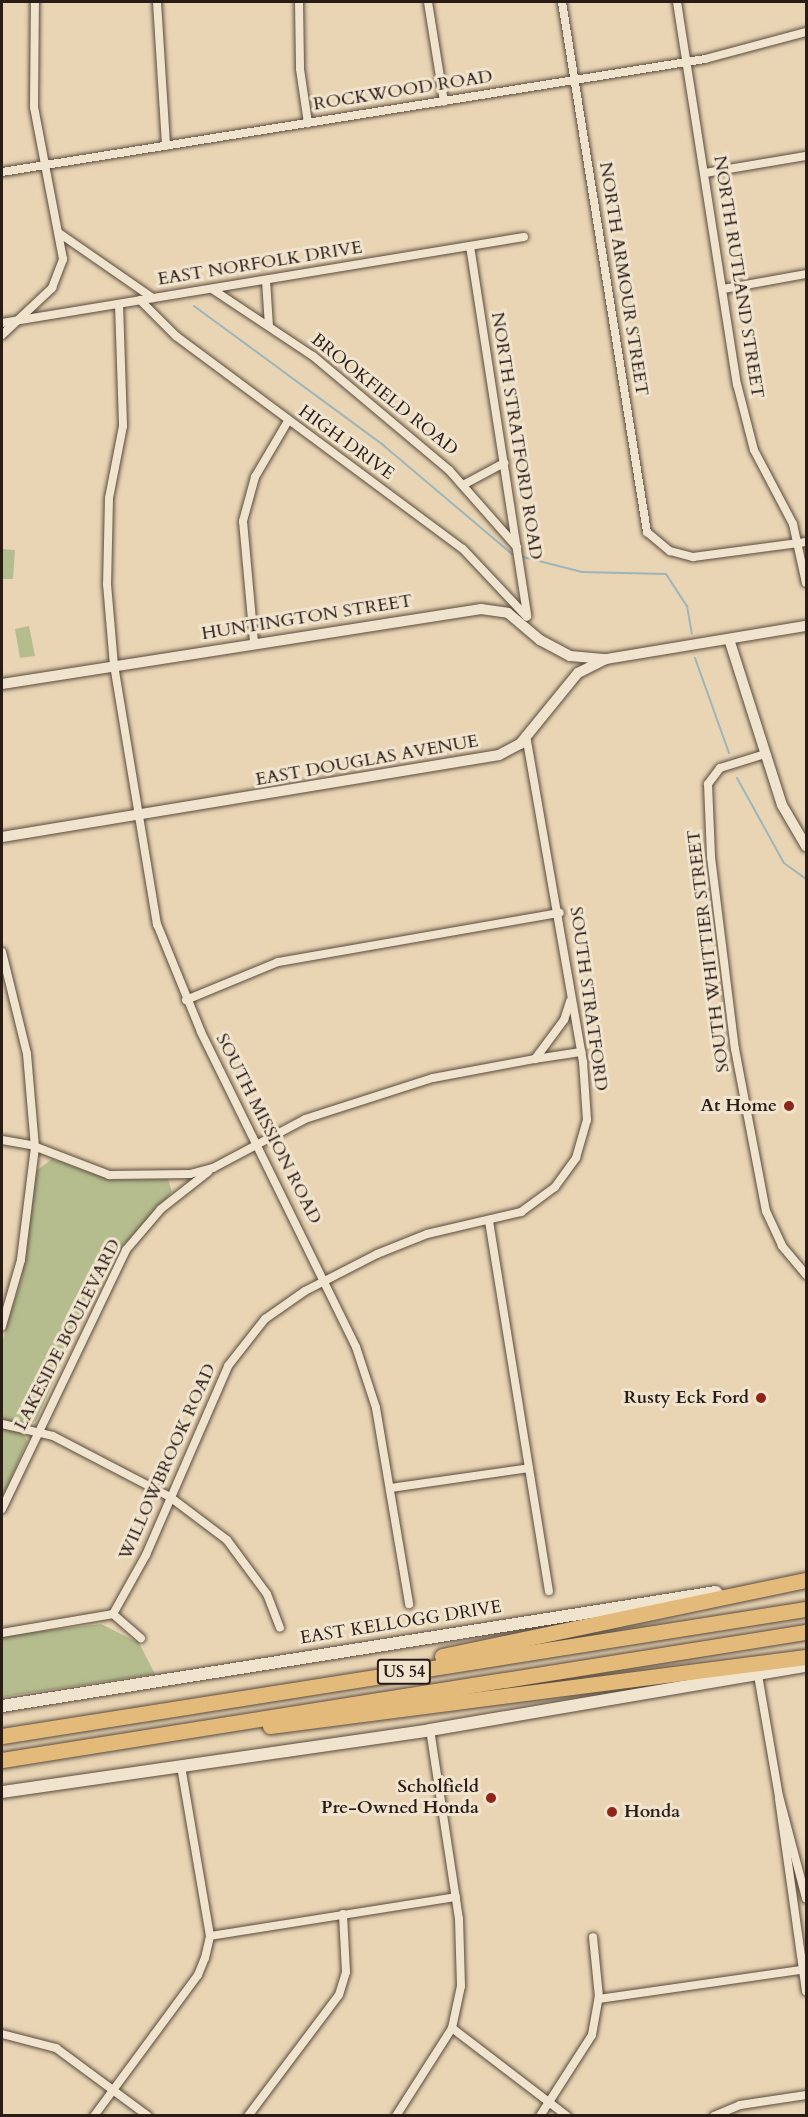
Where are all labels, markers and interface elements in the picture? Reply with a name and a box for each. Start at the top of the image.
street label: ROCKWOOD ROAD [312,66,494,116]
street label: NORTH RUTLAND STREET [708,154,768,400]
street label: NORTH ARMOUR STREET [594,161,652,397]
street label: EAST NORFOLK DRIVE [156,237,364,291]
street label: NORTH STRATFORD ROAD [486,311,546,561]
street label: BROOKFIELD ROAD [306,329,462,461]
street label: HIGH DRIVE [294,401,398,485]
street label: HUNTINGTON STREET [200,591,414,645]
street label: EAST DOUGLAS AVENUE [254,731,480,791]
street label: SOUTH WHITTIER STREET [683,828,735,1074]
street label: SOUTH STRATFORD [564,905,612,1093]
street label: SOUTH MISSION ROAD [211,1030,325,1228]
place label: At Home [700,1095,777,1117]
marker: At Home [782,1099,796,1113]
street label: LAKESIDE BOULEVARD [10,1236,126,1434]
street label: WILLOWBROOK ROAD [115,1360,221,1564]
place label: Rusty Eck Ford [623,1387,749,1409]
marker: Rusty Eck Ford [754,1391,768,1405]
street label: EAST KELLOGG DRIVE [299,1596,503,1650]
road number: US 54 [376,1659,432,1685]
place label: Scholfield Pre-Owned Honda [321,1777,479,1820]
marker: Scholfield Pre-Owned Honda [484,1791,498,1805]
place label: Honda [624,1801,680,1823]
marker: Honda [605,1805,619,1819]

